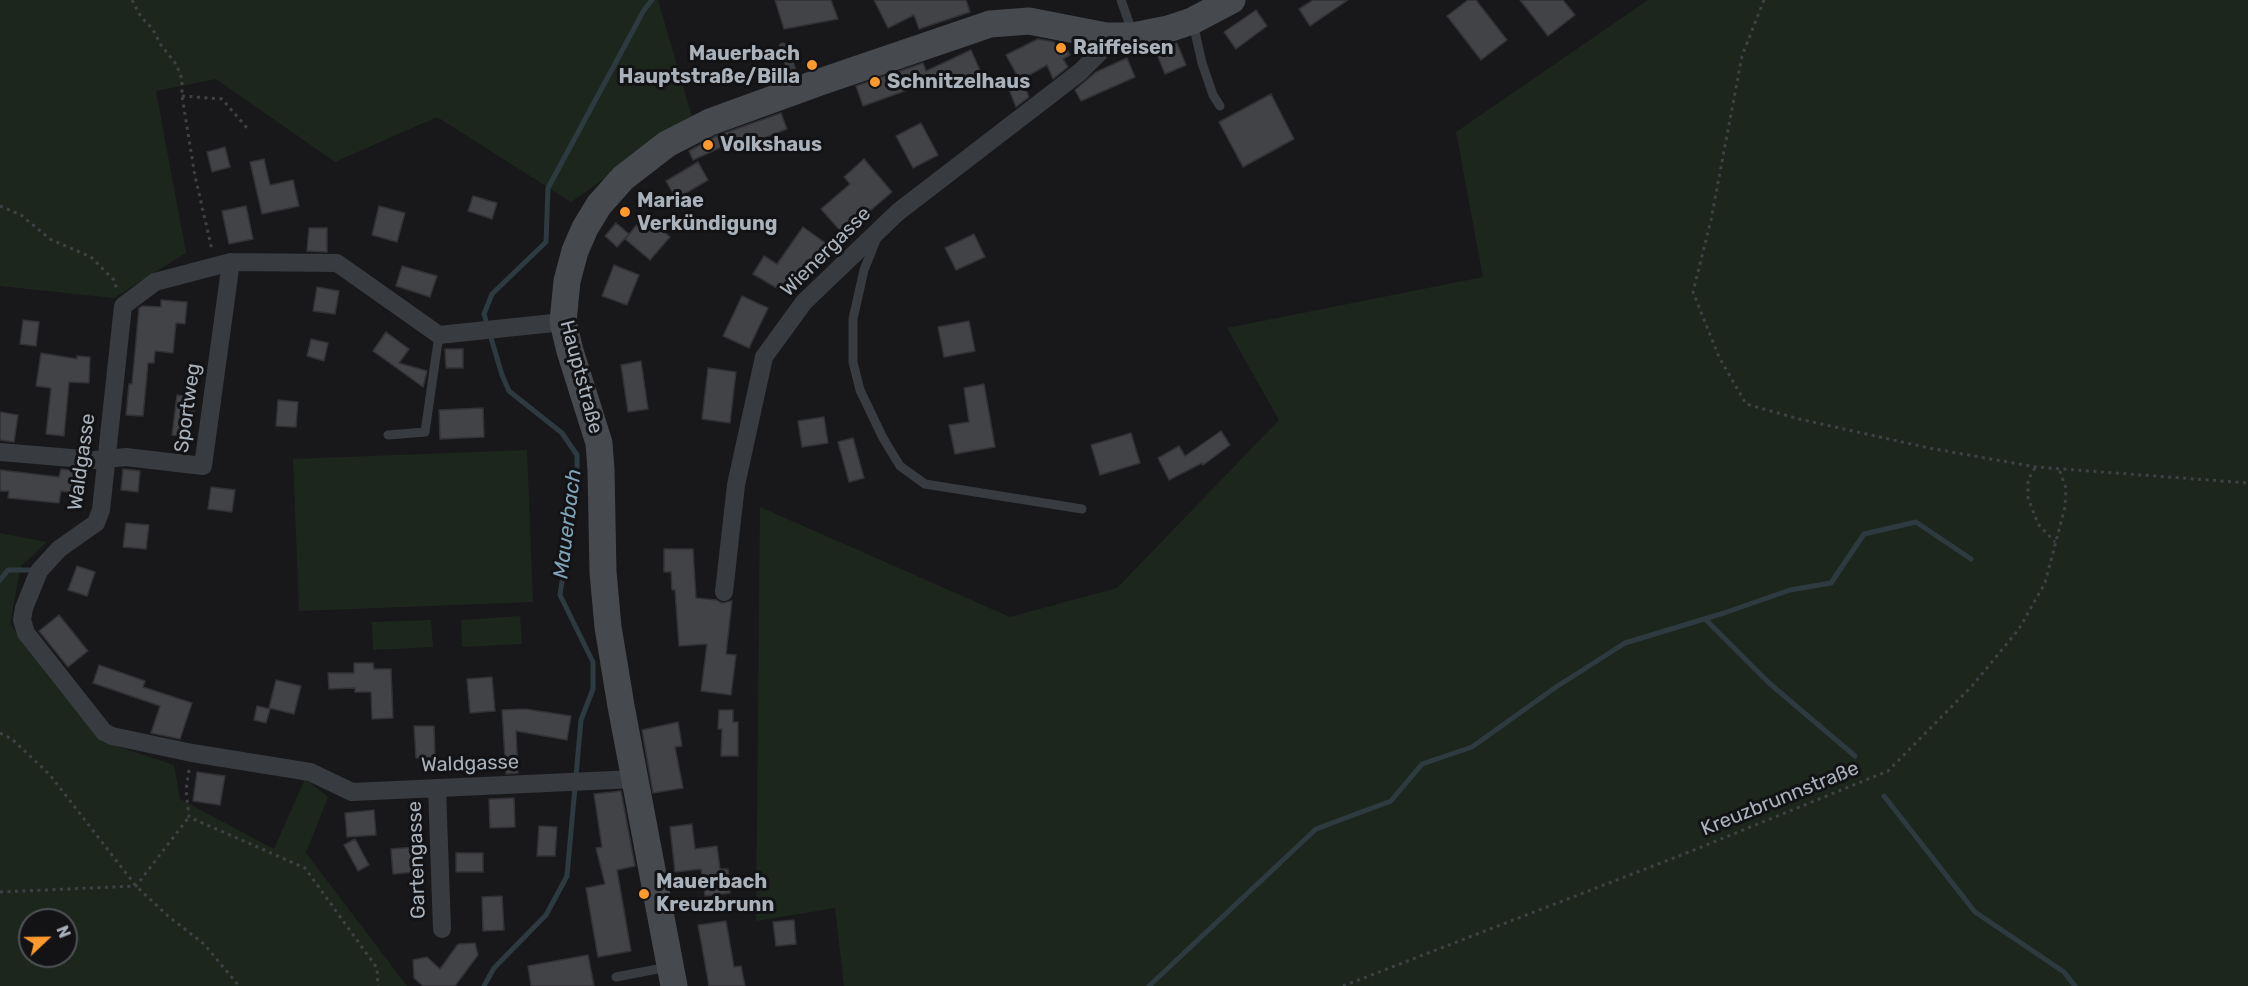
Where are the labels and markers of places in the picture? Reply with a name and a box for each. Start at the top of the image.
place label: Raiffeisen [1073,36,1174,60]
marker: Raiffeisen [1054,41,1068,55]
place label: Mauerbach Hauptstraße/Billa [619,42,800,89]
marker: Mauerbach Hauptstraße/Billa [805,58,819,72]
place label: Schnitzelhaus [887,70,1030,94]
marker: Schnitzelhaus [868,75,882,89]
place label: Volkshaus [720,133,822,157]
marker: Volkshaus [701,138,715,152]
place label: Mariae Verkündigung [637,189,777,236]
marker: Mariae Verkündigung [618,205,632,219]
place label: Mauerbach Kreuzbrunn [656,870,774,917]
marker: Mauerbach Kreuzbrunn [637,887,651,901]

